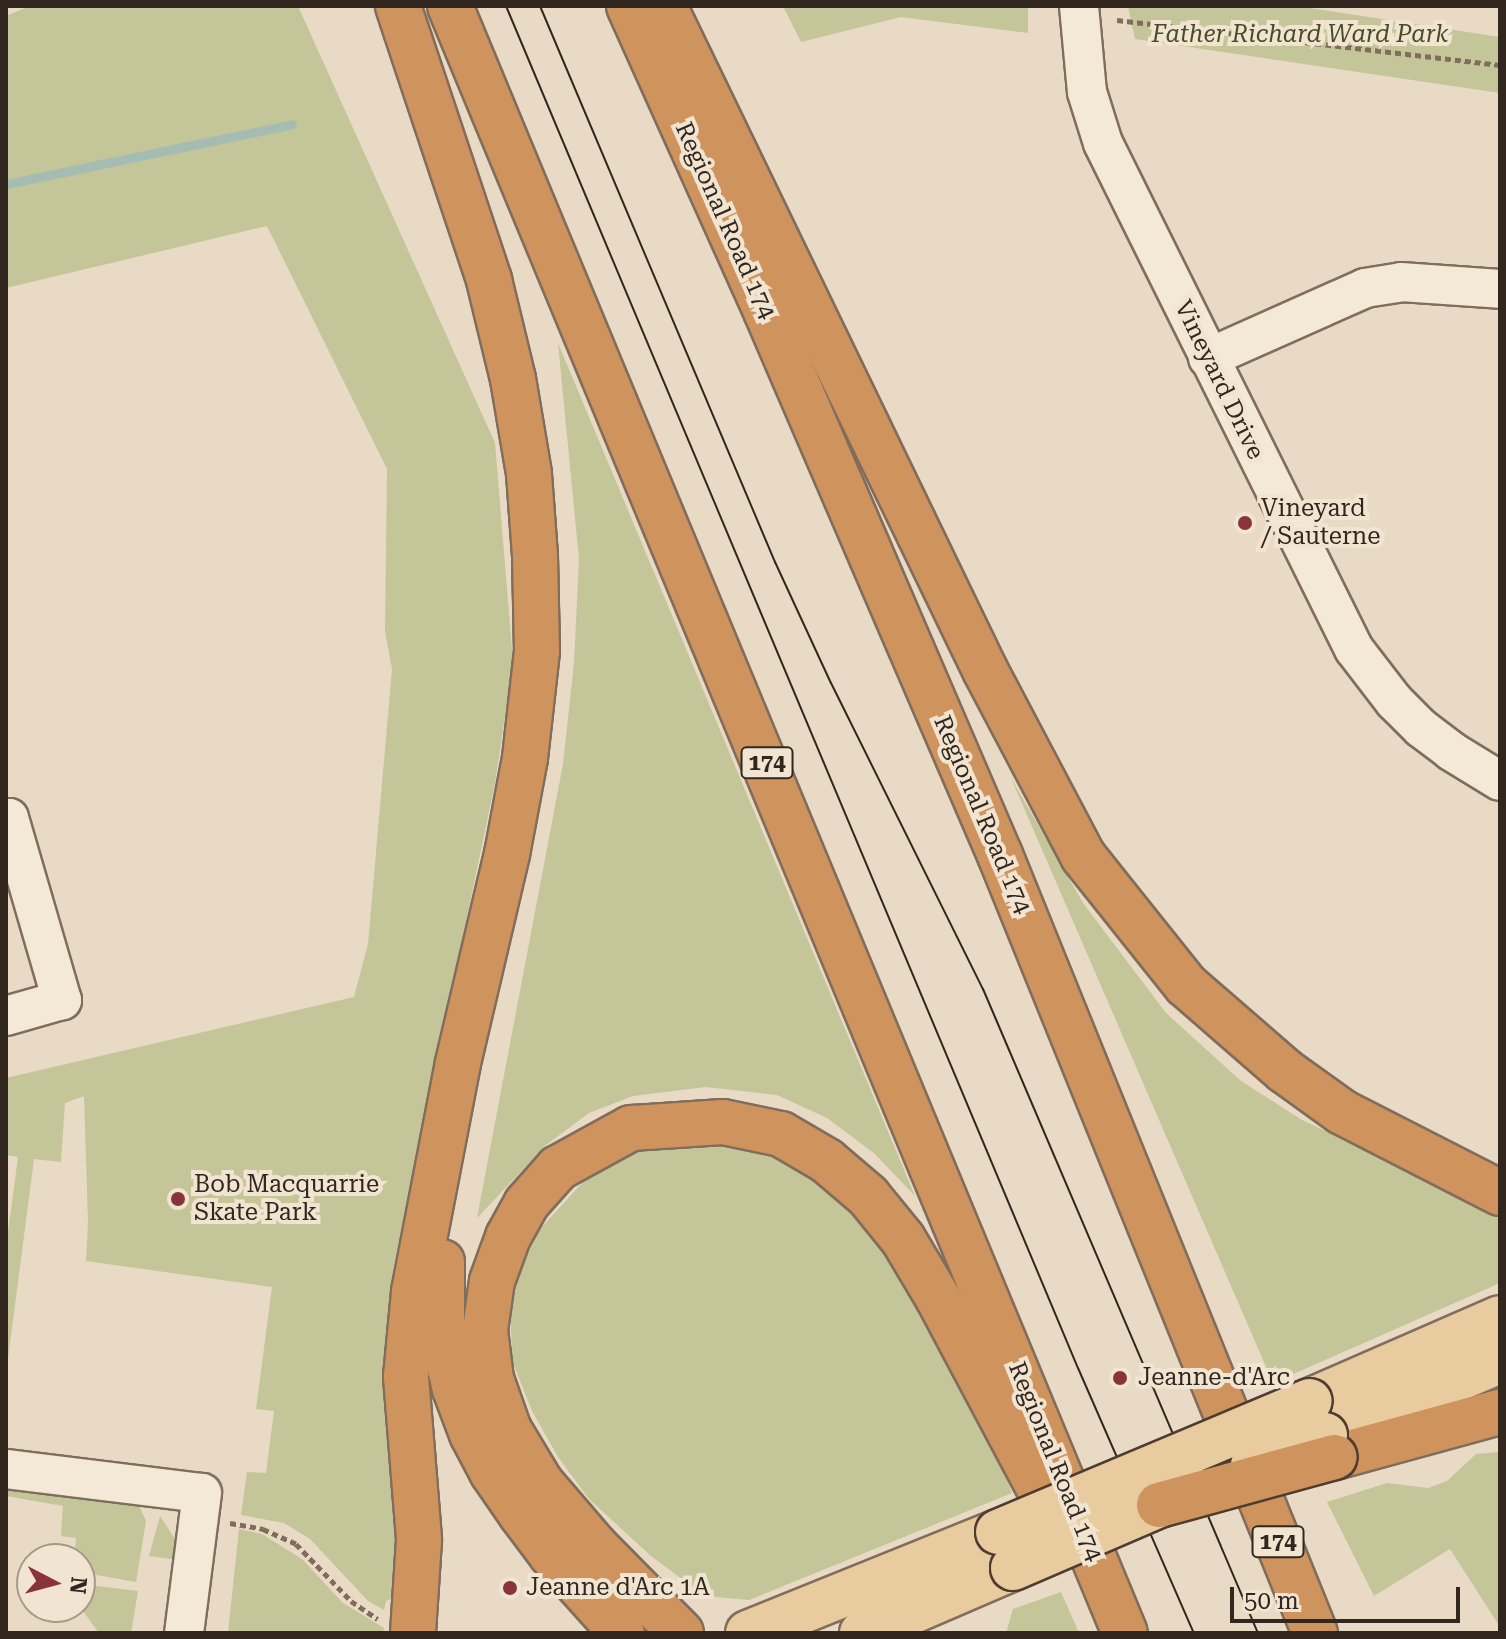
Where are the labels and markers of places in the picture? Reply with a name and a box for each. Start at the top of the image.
place label: Vineyard / Sauterne [1261,495,1380,551]
marker: Vineyard / Sauterne [1236,514,1254,532]
place label: Bob Macquarrie Skate Park [194,1171,379,1227]
marker: Bob Macquarrie Skate Park [169,1190,187,1208]
place label: Jeanne-d'Arc [1138,1364,1290,1392]
marker: Jeanne-d'Arc [1109,1367,1131,1389]
place label: Jeanne d'Arc 1A [526,1574,710,1602]
marker: Jeanne d'Arc 1A [501,1579,519,1597]

